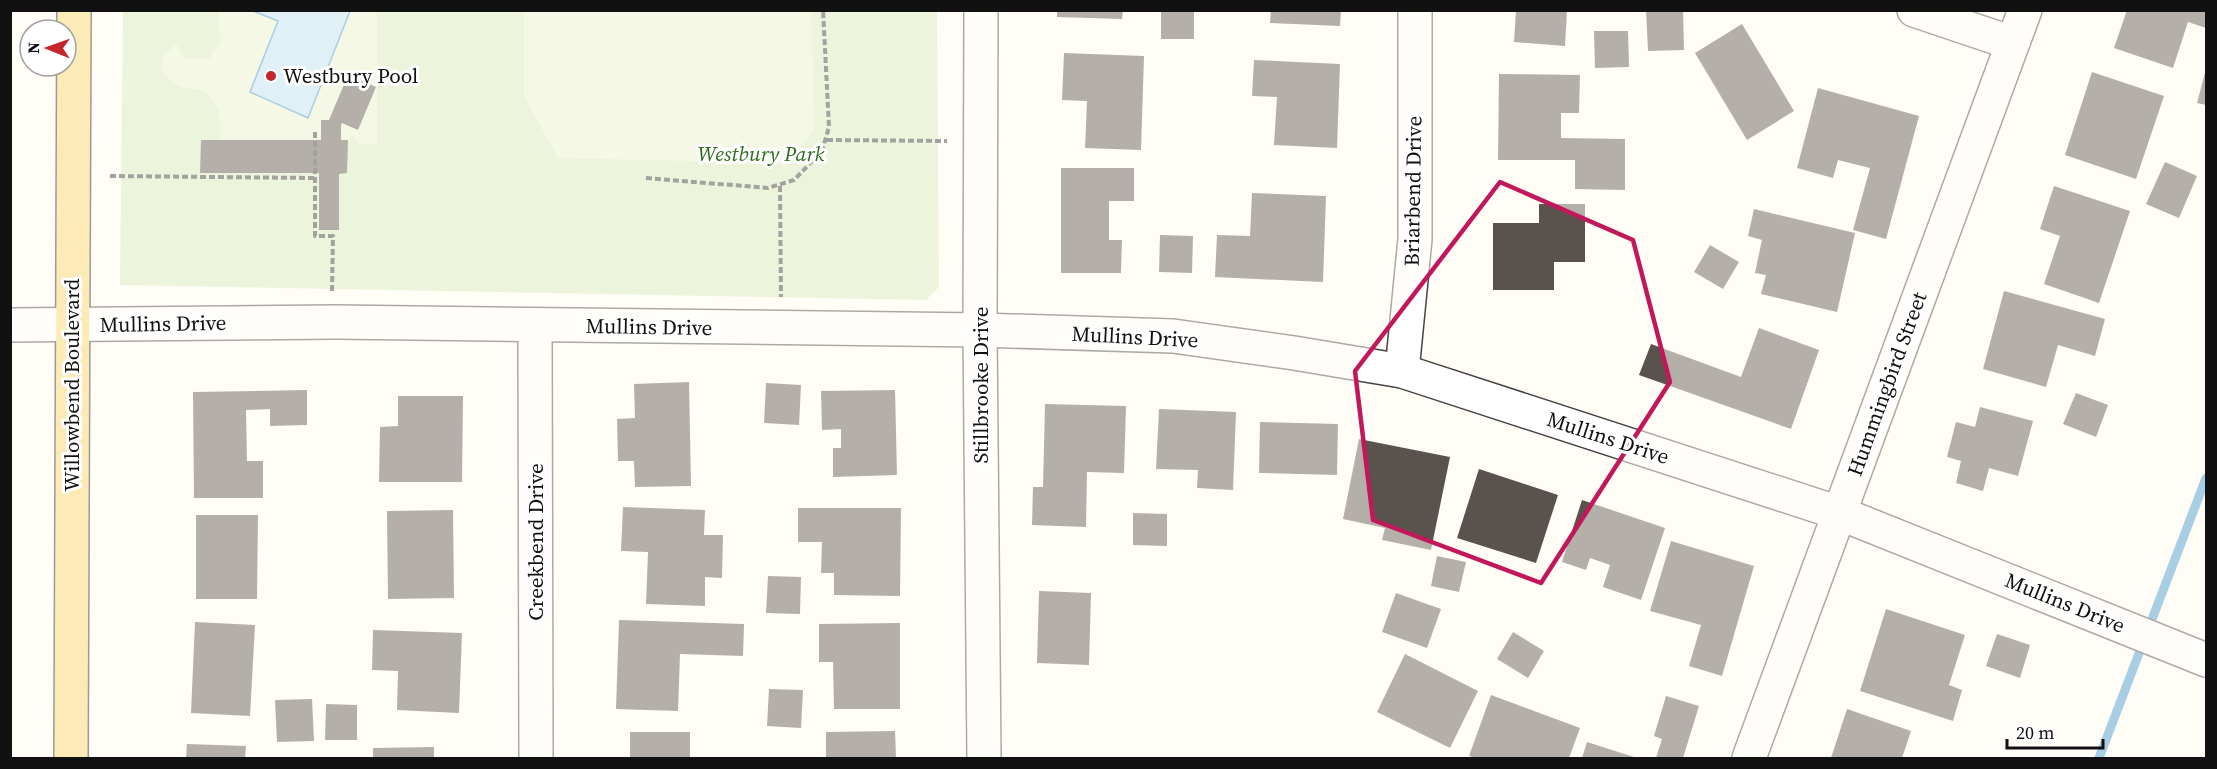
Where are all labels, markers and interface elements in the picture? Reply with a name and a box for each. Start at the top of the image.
north arrow [18,18,78,78]
text: N [22,41,44,54]
place label: Westbury Pool [283,61,418,90]
marker: Westbury Pool [264,69,278,83]
street label: Briarbend Drive [1397,115,1428,267]
park label: Westbury Park [698,139,825,168]
street label: Willowbend Boulevard [57,278,86,492]
street label: Hummingbird Street [1840,288,1933,480]
street label: Stillbrooke Drive [966,306,995,464]
street label: Mullins Drive [99,308,227,339]
street label: Mullins Drive [585,311,713,342]
street label: Mullins Drive [1071,319,1199,354]
street label: Mullins Drive [1543,404,1673,471]
street label: Creekbend Drive [521,463,550,621]
street label: Mullins Drive [2001,565,2129,640]
scale bar [2007,712,2103,750]
text: 20 m [2016,720,2054,745]

